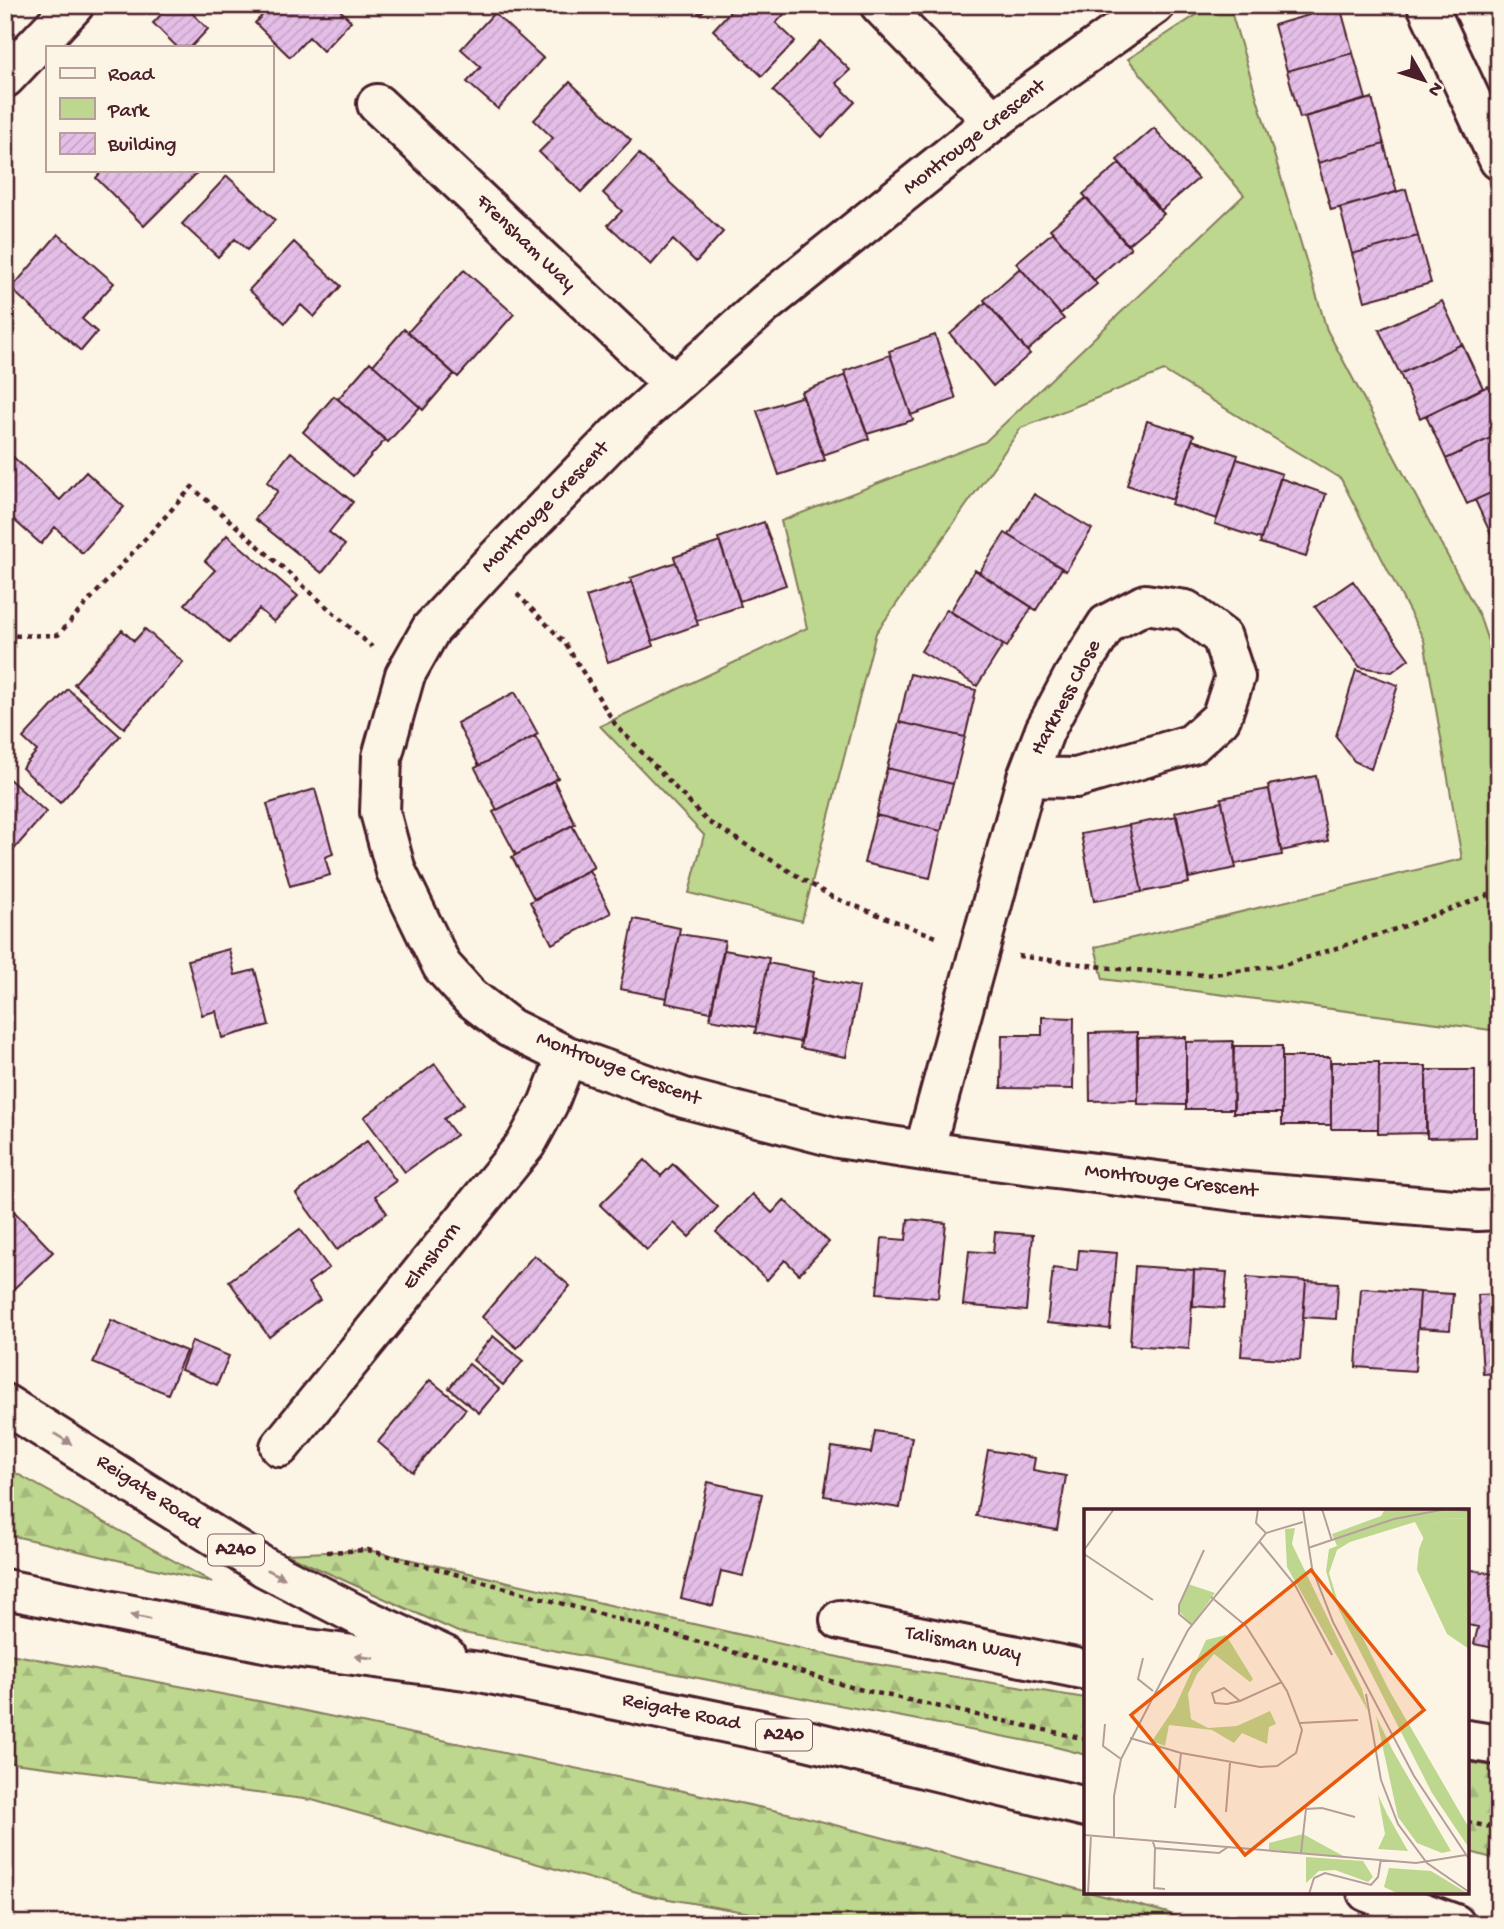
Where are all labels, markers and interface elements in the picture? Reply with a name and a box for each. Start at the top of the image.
legend [46,46,273,172]
north arrow [1388,46,1458,116]
text: Road [108,64,156,89]
street label: Montrouge Crescent [899,73,1053,201]
text: N [1422,76,1447,101]
text: Park [107,100,151,125]
text: Building [107,134,177,159]
street label: Frensham Way [469,189,580,298]
street label: Montrouge Crescent [477,435,617,579]
street label: Harkness Close [1026,635,1108,760]
street label: Montrouge Crescent [532,1027,706,1114]
street label: Montrouge Crescent [1083,1159,1261,1205]
street label: Elmshorn [398,1218,468,1296]
one-way arrow [54,1433,73,1446]
street label: Reigate Road [91,1450,207,1537]
inset map [1084,1509,1469,1894]
road number: A240 [208,1534,264,1566]
one-way arrow [267,1567,287,1579]
one-way arrow [129,1612,151,1623]
street label: Talisman Way [902,1621,1023,1669]
one-way arrow [353,1651,375,1662]
street label: Reigate Road [620,1688,744,1738]
road number: A240 [756,1720,812,1750]

